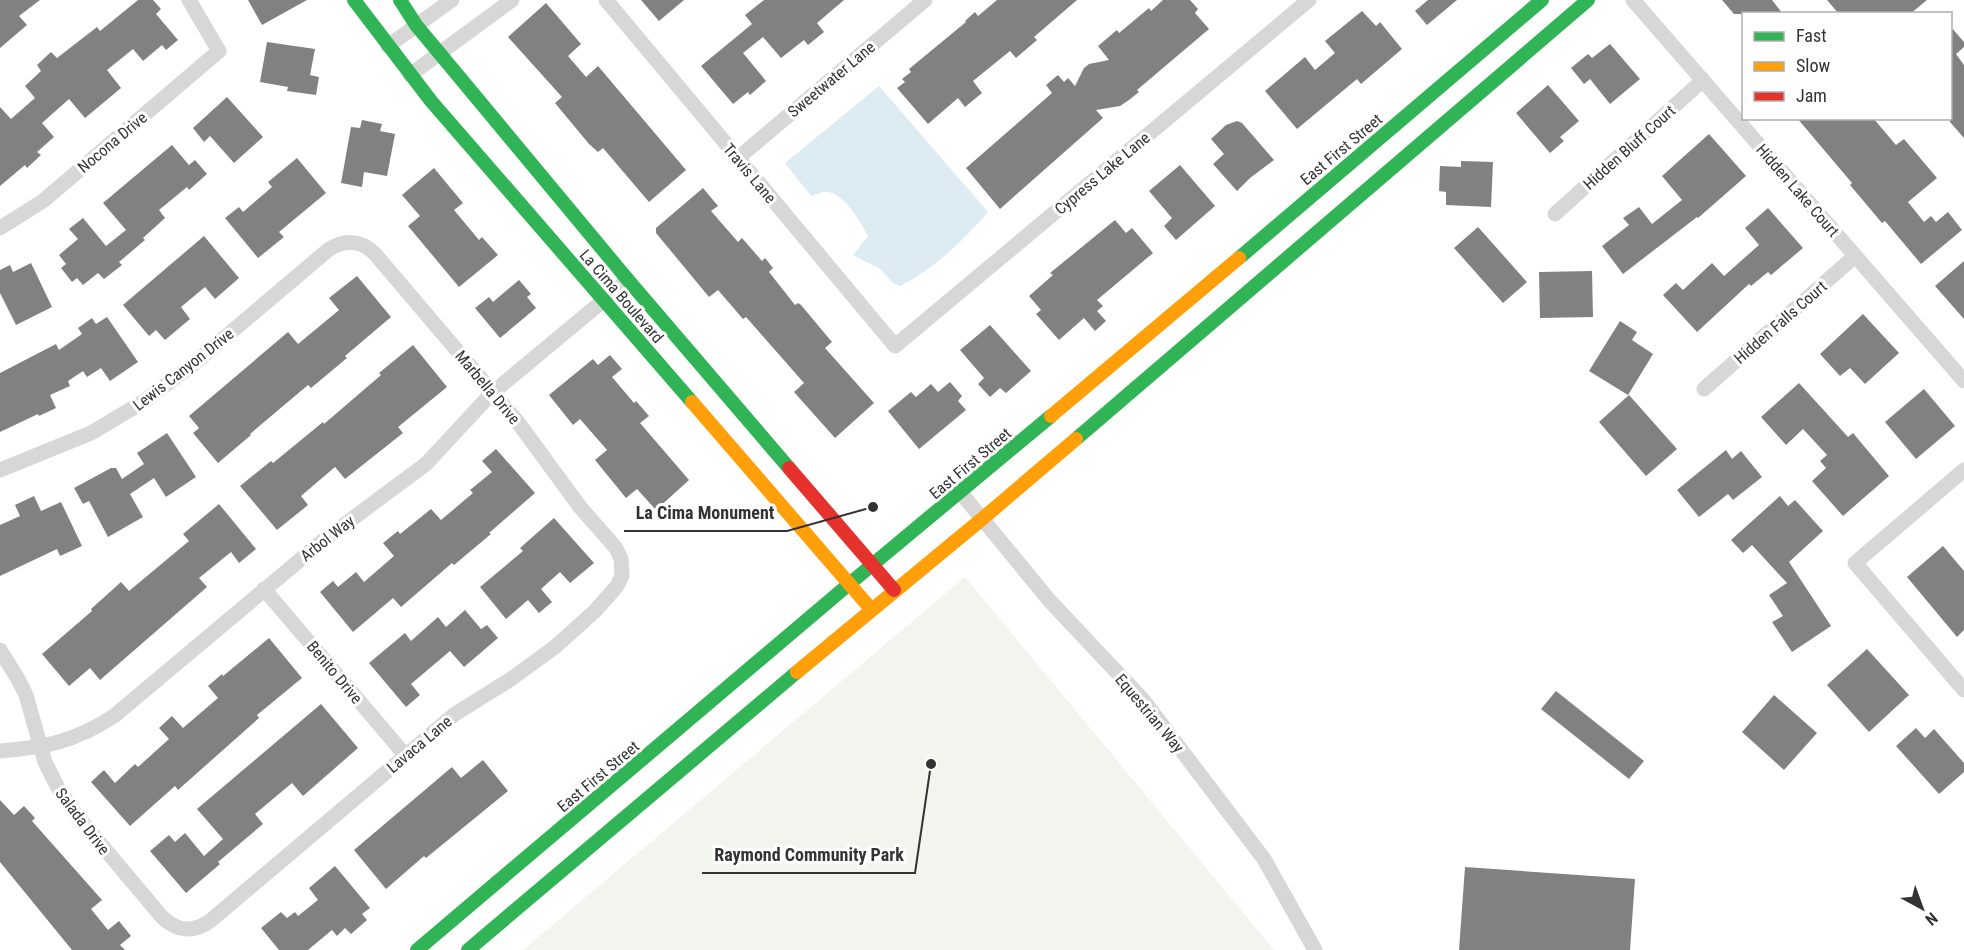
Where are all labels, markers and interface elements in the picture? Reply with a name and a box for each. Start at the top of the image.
legend [1742,12,1952,120]
text: Fast [1796,25,1827,46]
street label: Sweetwater Lane [784,37,879,121]
text: Slow [1796,55,1831,76]
text: Jam [1796,85,1827,106]
street label: Hidden Bluff Court [1579,101,1679,194]
street label: Nocona Drive [74,108,151,177]
street label: East First Street [1297,110,1386,189]
street label: Cypress Lake Lane [1051,128,1154,219]
street label: Travis Lane [719,140,780,207]
street label: Hidden Lake Court [1752,140,1843,241]
street label: La Cima Boulevard [576,246,667,347]
street label: Hidden Falls Court [1730,277,1831,368]
street label: Lewis Canyon Drive [129,324,237,415]
street label: Marbella Drive [451,347,524,428]
street label: East First Street [926,424,1015,503]
callout: La Cima Monument [624,495,787,531]
text: La Cima Monument [636,502,775,523]
street label: Arbol Way [296,511,358,565]
street label: Benito Drive [303,637,366,707]
street label: Equestrian Way [1111,670,1188,757]
street label: Lavaca Lane [383,712,456,777]
street label: East First Street [554,737,643,816]
street label: Salada Drive [51,784,114,858]
callout: Raymond Community Park [702,837,915,873]
text: Raymond Community Park [714,844,904,865]
north arrow [1892,878,1952,938]
text: N [1922,909,1941,929]

